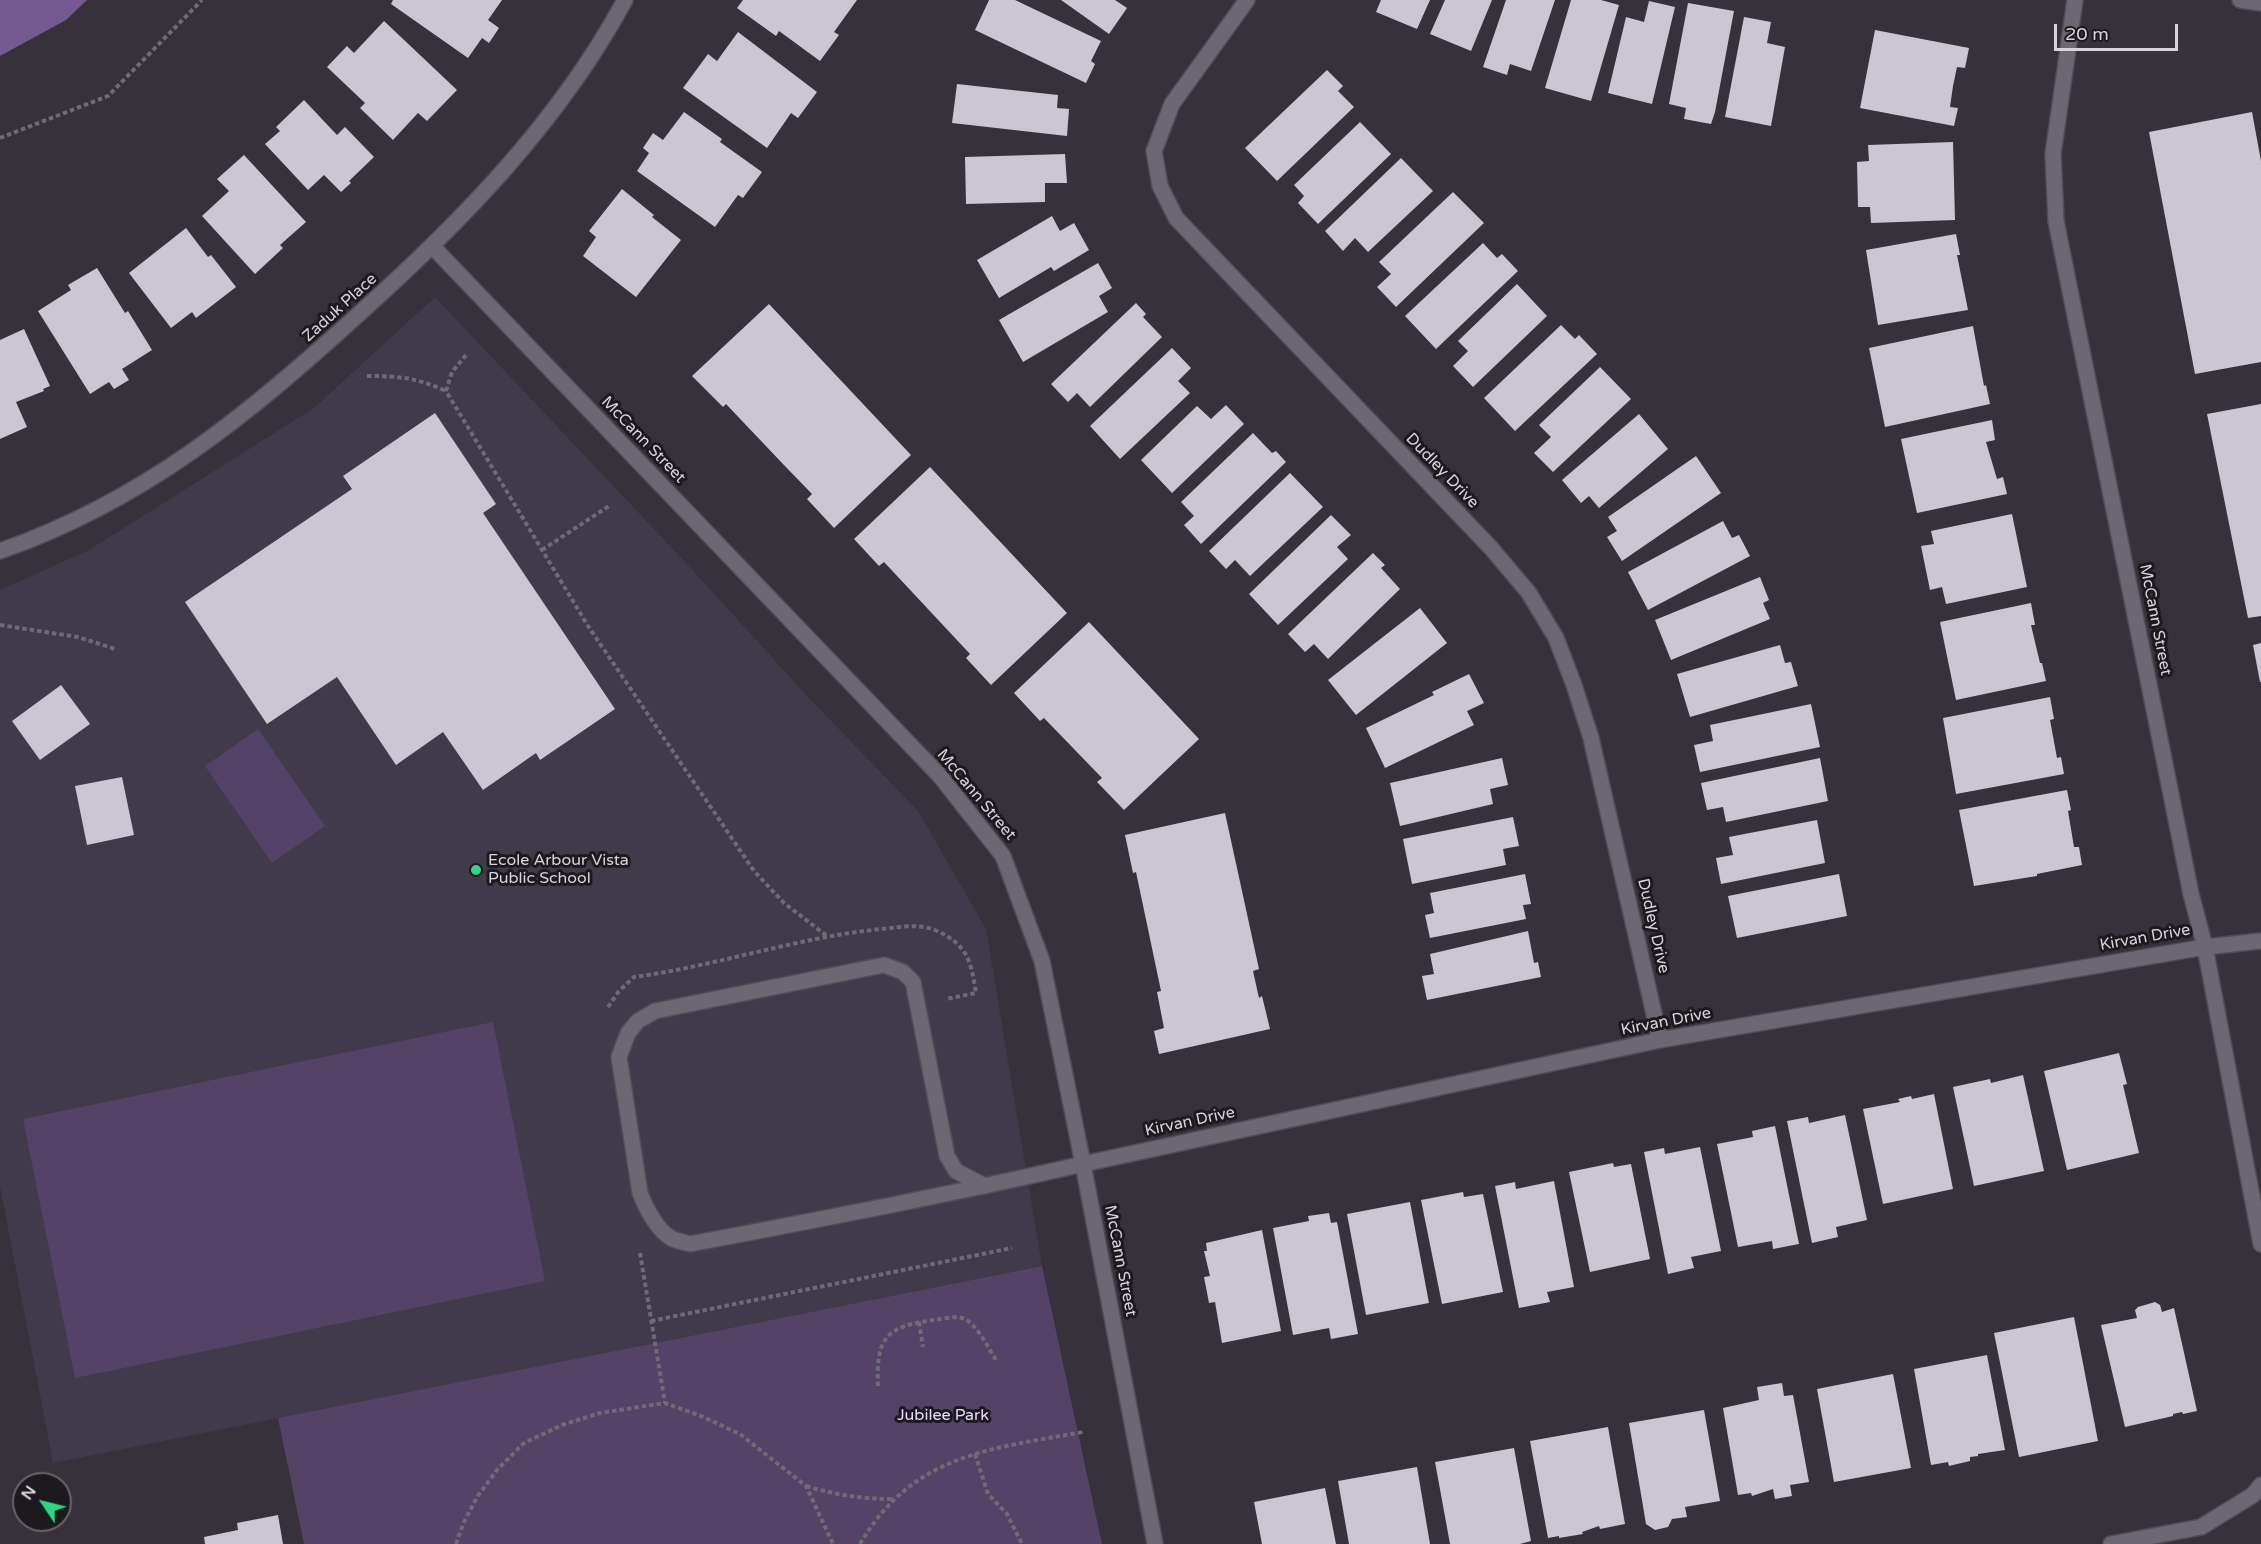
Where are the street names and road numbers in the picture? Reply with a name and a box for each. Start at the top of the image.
street label: Zaduk Place [299,270,381,346]
street label: McCann Street [597,393,689,487]
street label: Dudley Drive [1401,429,1483,513]
street label: McCann Street [2135,563,2175,677]
street label: McCann Street [932,746,1020,844]
street label: Dudley Drive [1633,877,1673,975]
street label: Kirvan Drive [2098,921,2192,955]
street label: Kirvan Drive [1619,1004,1713,1040]
street label: Kirvan Drive [1143,1103,1237,1141]
street label: McCann Street [1100,1204,1140,1318]

